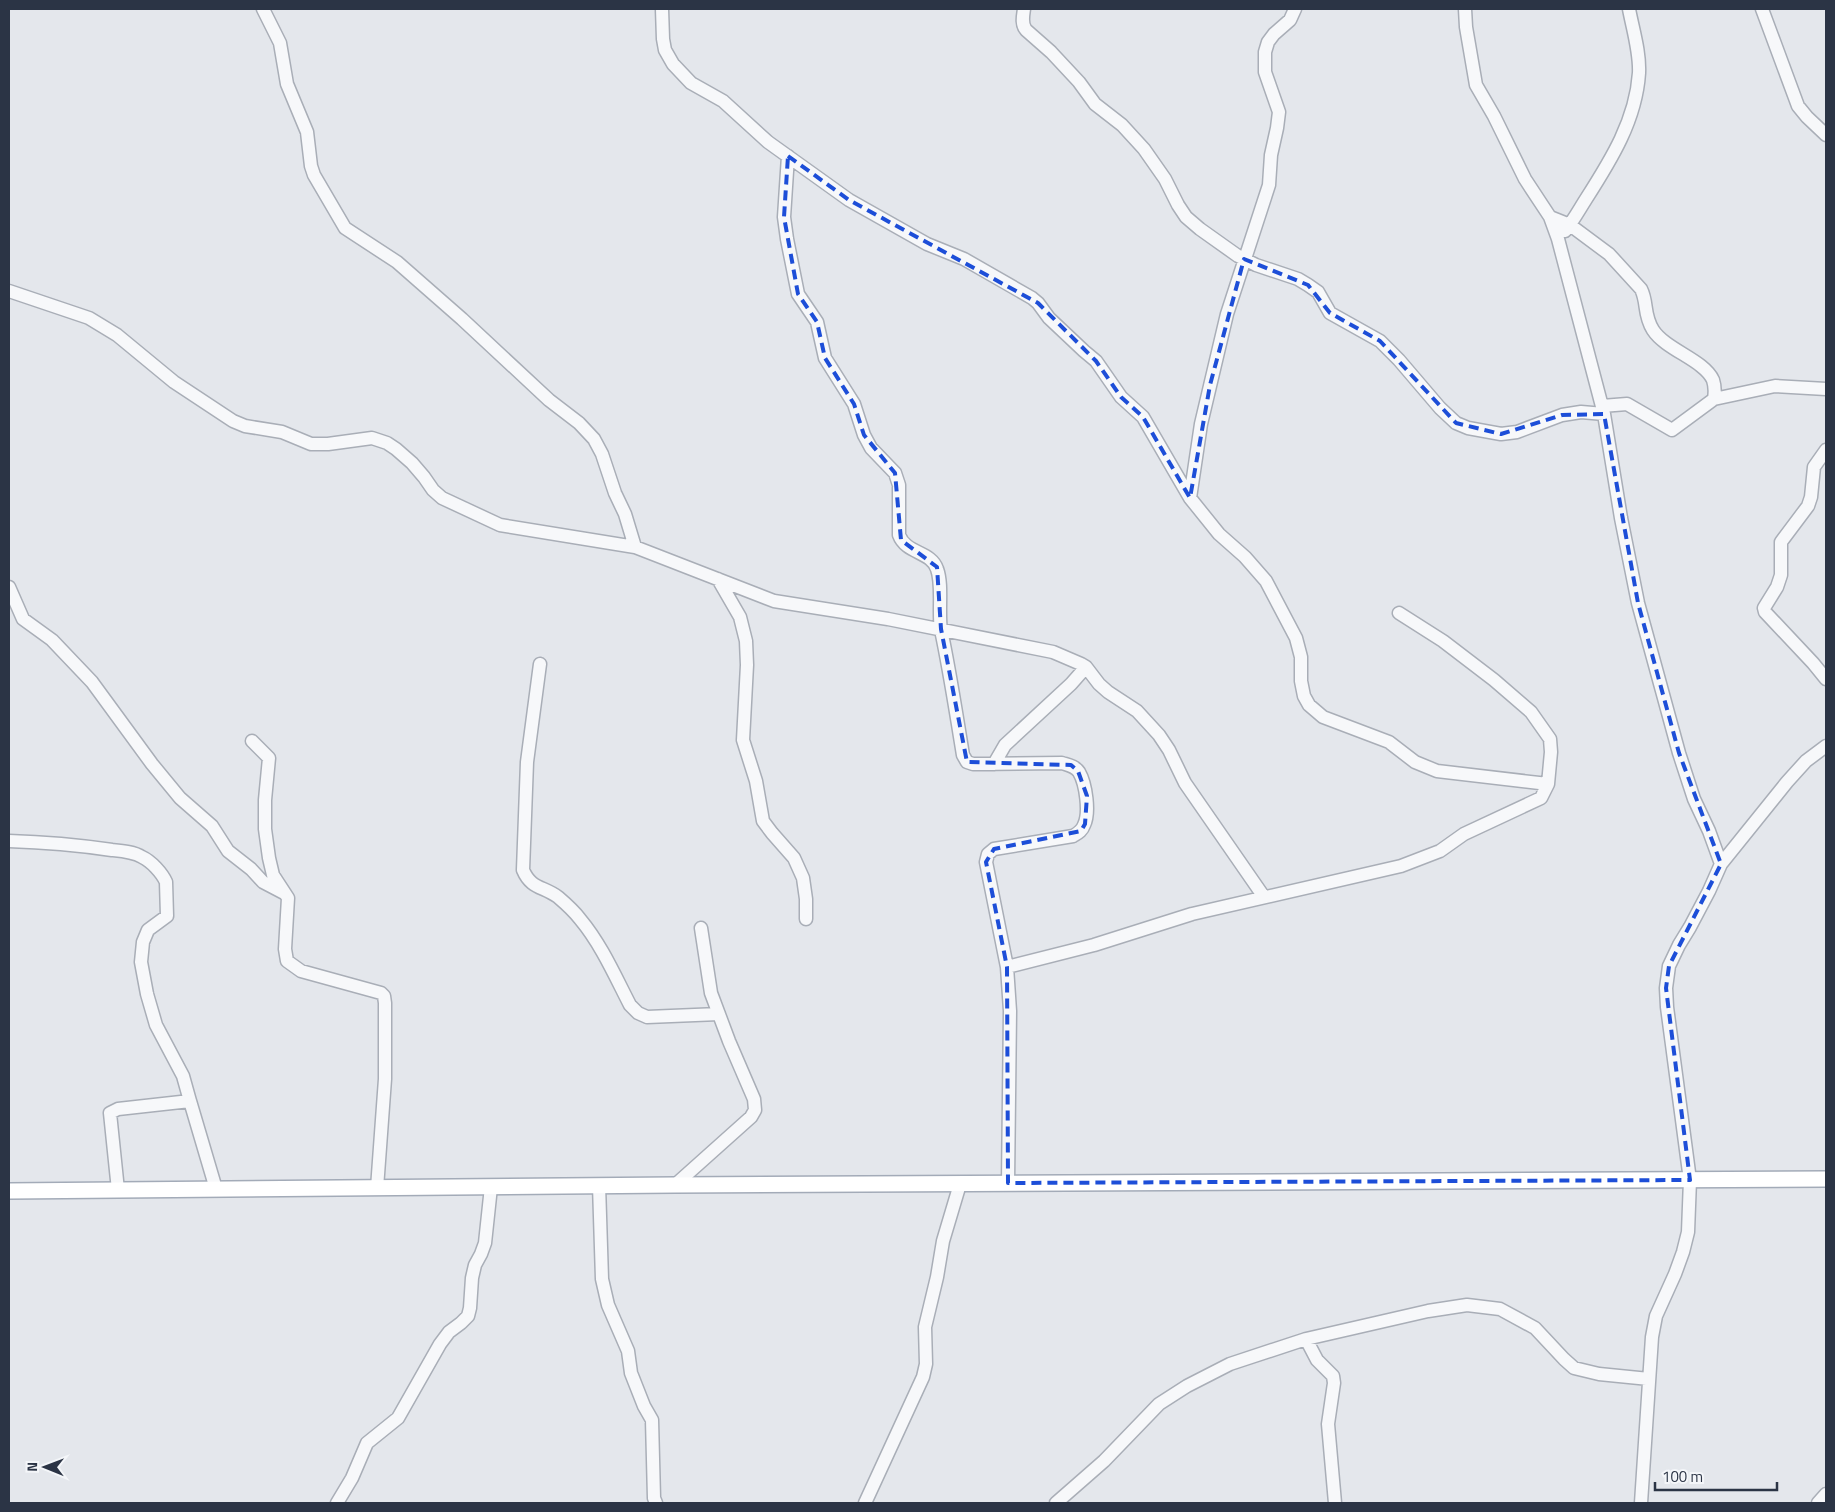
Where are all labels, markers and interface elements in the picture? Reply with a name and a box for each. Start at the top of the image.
north arrow [20,1442,70,1492]
scale bar [1655,1460,1778,1492]
text: N [21,1462,42,1472]
text: 100 m [1662,1465,1703,1488]

